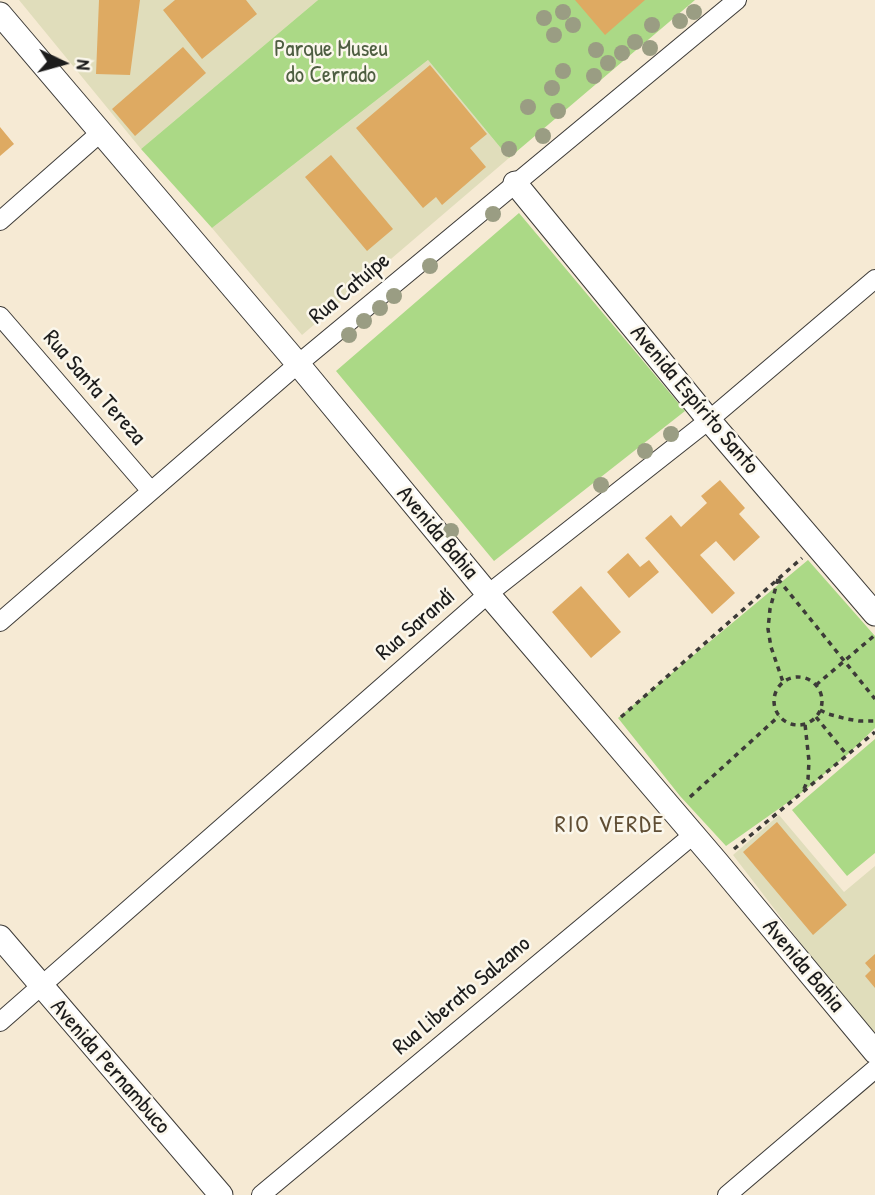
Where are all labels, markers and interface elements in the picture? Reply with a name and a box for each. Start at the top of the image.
north arrow [28,28,98,98]
park label: Parque Museu do Cerrado [274,36,388,90]
text: N [71,59,97,71]
street label: Rua Catuípe [304,247,396,331]
street label: Avenida Espírito Santo [624,320,764,480]
street label: Rua Santa Tereza [37,325,151,451]
street label: Avenida Bahia [390,481,484,585]
street label: Rua Sarandí [371,583,461,667]
district label: RIO VERDE [556,812,664,840]
street label: Avenida Bahia [756,914,850,1018]
street label: Rua Liberato Salzano [388,931,536,1061]
street label: Avenida Pernambuco [44,994,176,1140]

